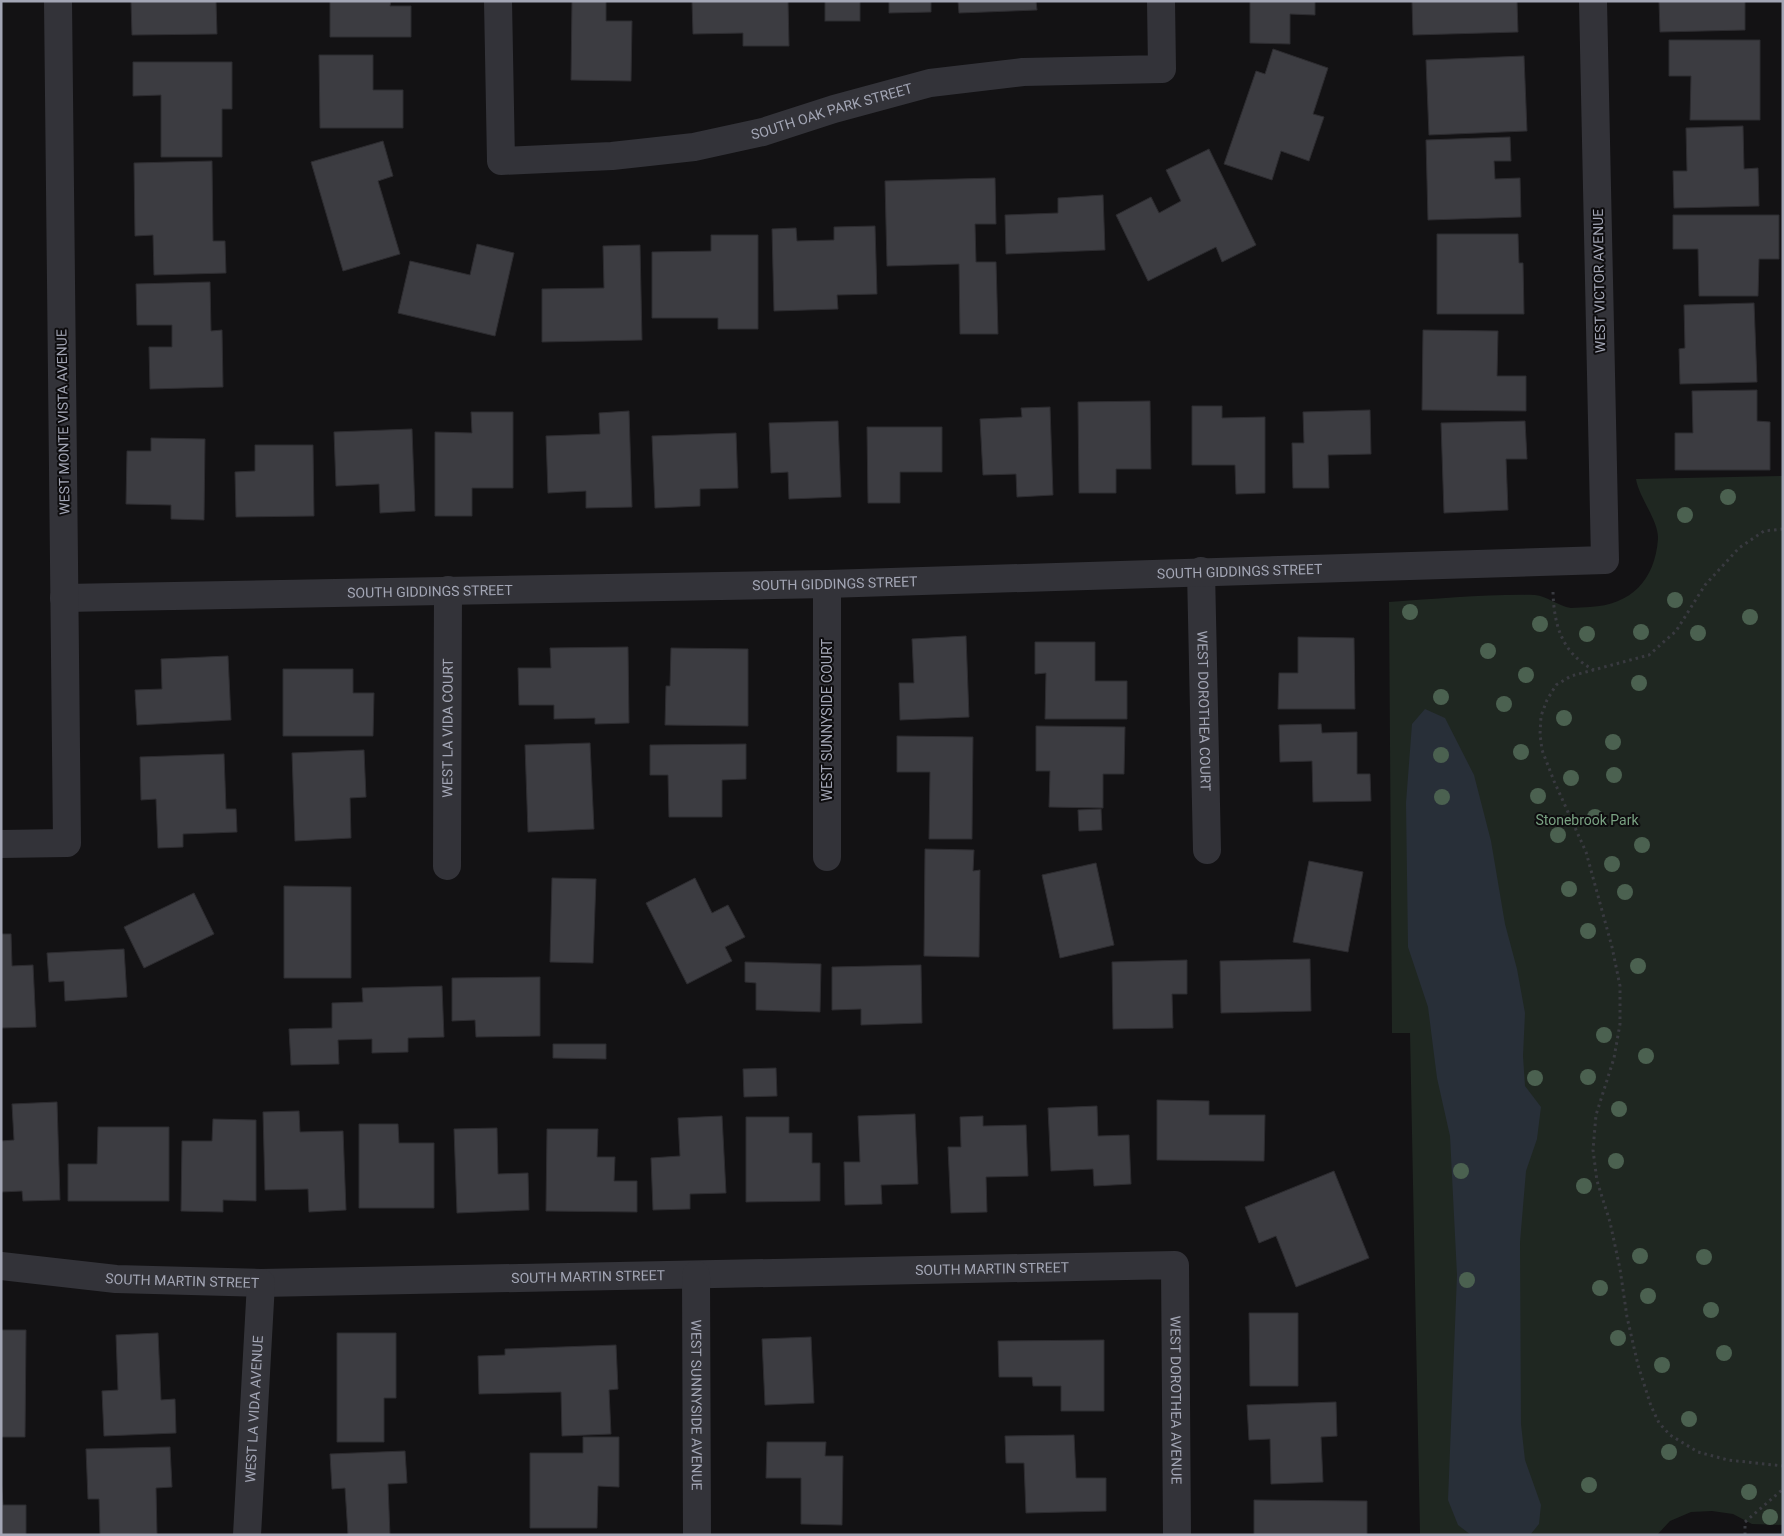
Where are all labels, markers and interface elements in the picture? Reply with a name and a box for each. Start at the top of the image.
street label: SOUTH OAK PARK STREET [750,80,915,142]
street label: WEST VICTOR AVENUE [1590,209,1608,353]
street label: WEST MONTE VISTA AVENUE [53,329,73,515]
street label: SOUTH GIDDINGS STREET [1157,561,1323,582]
street label: SOUTH GIDDINGS STREET [752,573,918,593]
street label: SOUTH GIDDINGS STREET [347,582,513,601]
street label: WEST DOROTHEA COURT [1194,631,1214,792]
street label: WEST SUNNYSIDE COURT [819,638,835,801]
street label: WEST LA VIDA COURT [439,658,456,798]
park label: Stonebrook Park [1535,812,1639,828]
street label: SOUTH MARTIN STREET [915,1259,1070,1278]
street label: SOUTH MARTIN STREET [511,1267,666,1286]
street label: SOUTH MARTIN STREET [105,1270,260,1291]
street label: WEST DOROTHEA AVENUE [1167,1316,1185,1484]
street label: WEST SUNNYSIDE AVENUE [688,1319,705,1491]
street label: WEST LA VIDA AVENUE [242,1335,266,1483]

